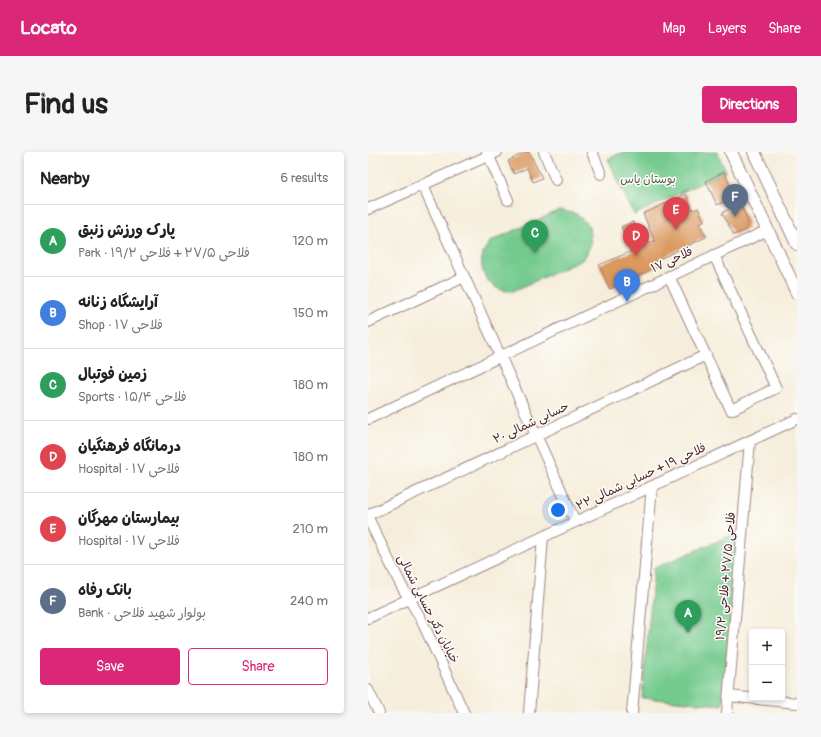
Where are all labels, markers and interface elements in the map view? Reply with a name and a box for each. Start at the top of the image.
text: Locato [20,16,77,40]
text: Map [663,20,686,37]
text: Layers [708,20,746,37]
text: Share [768,20,801,37]
button: Directions [702,86,797,123]
text: Find us [24,87,108,122]
text: Nearby [40,168,89,189]
text: 6 results [281,170,328,186]
park label: بوستان یاس [620,172,676,187]
pin: F [722,184,748,217]
pin: E [663,197,689,230]
pin: C [522,220,548,253]
text: پارک ورزش زنبق [78,221,175,240]
pin: D [623,223,649,256]
text: A [49,233,57,249]
text: 120 m [292,233,328,249]
street label: فلاحی ۱۷ [649,244,695,276]
text: Park · فلاحی ۲۷/۵ + فلاحی ۱۹/۲ [78,245,250,261]
pin: B [614,269,640,302]
text: آرایشگاه زنانه [78,293,158,312]
text: B [49,305,57,321]
text: 150 m [293,305,328,321]
text: Shop · فلاحی ۱۷ [78,317,163,333]
text: زمین فوتبال [78,365,147,384]
text: C [49,377,57,393]
text: 180 m [293,377,328,393]
text: Sports · فلاحی ۱۵/۴ [78,389,187,405]
street label: حسابی شمالی ۲۰ [491,399,571,447]
text: درمانگاه فرهنگیان [78,437,181,456]
street label: فلاحی ۱۹ + حسابی شمالی ۲۲ [574,440,708,514]
text: D [49,449,57,465]
text: 180 m [293,449,328,465]
text: Hospital · فلاحی ۱۷ [78,461,180,477]
your location [548,500,568,520]
text: بیمارستان مهرگان [78,509,180,528]
street label: فلاحی ۲۷/۵ + فلاحی ۱۹/۲ [713,511,739,641]
text: E [50,521,56,537]
text: 210 m [292,521,328,537]
text: Hospital · فلاحی ۱۷ [78,533,180,549]
street label: خیابان دکتر حسابی شمالی [394,552,462,666]
text: بانک رفاه [78,581,132,600]
text: F [49,593,57,609]
text: 240 m [290,593,328,609]
pin: A [675,600,701,633]
text: Bank · بولوار شهید فلاحی [78,605,206,621]
map controls [749,629,785,701]
button: + [749,629,785,665]
button: Save [40,648,180,685]
button: Share [188,648,328,685]
button: − [749,665,785,701]

